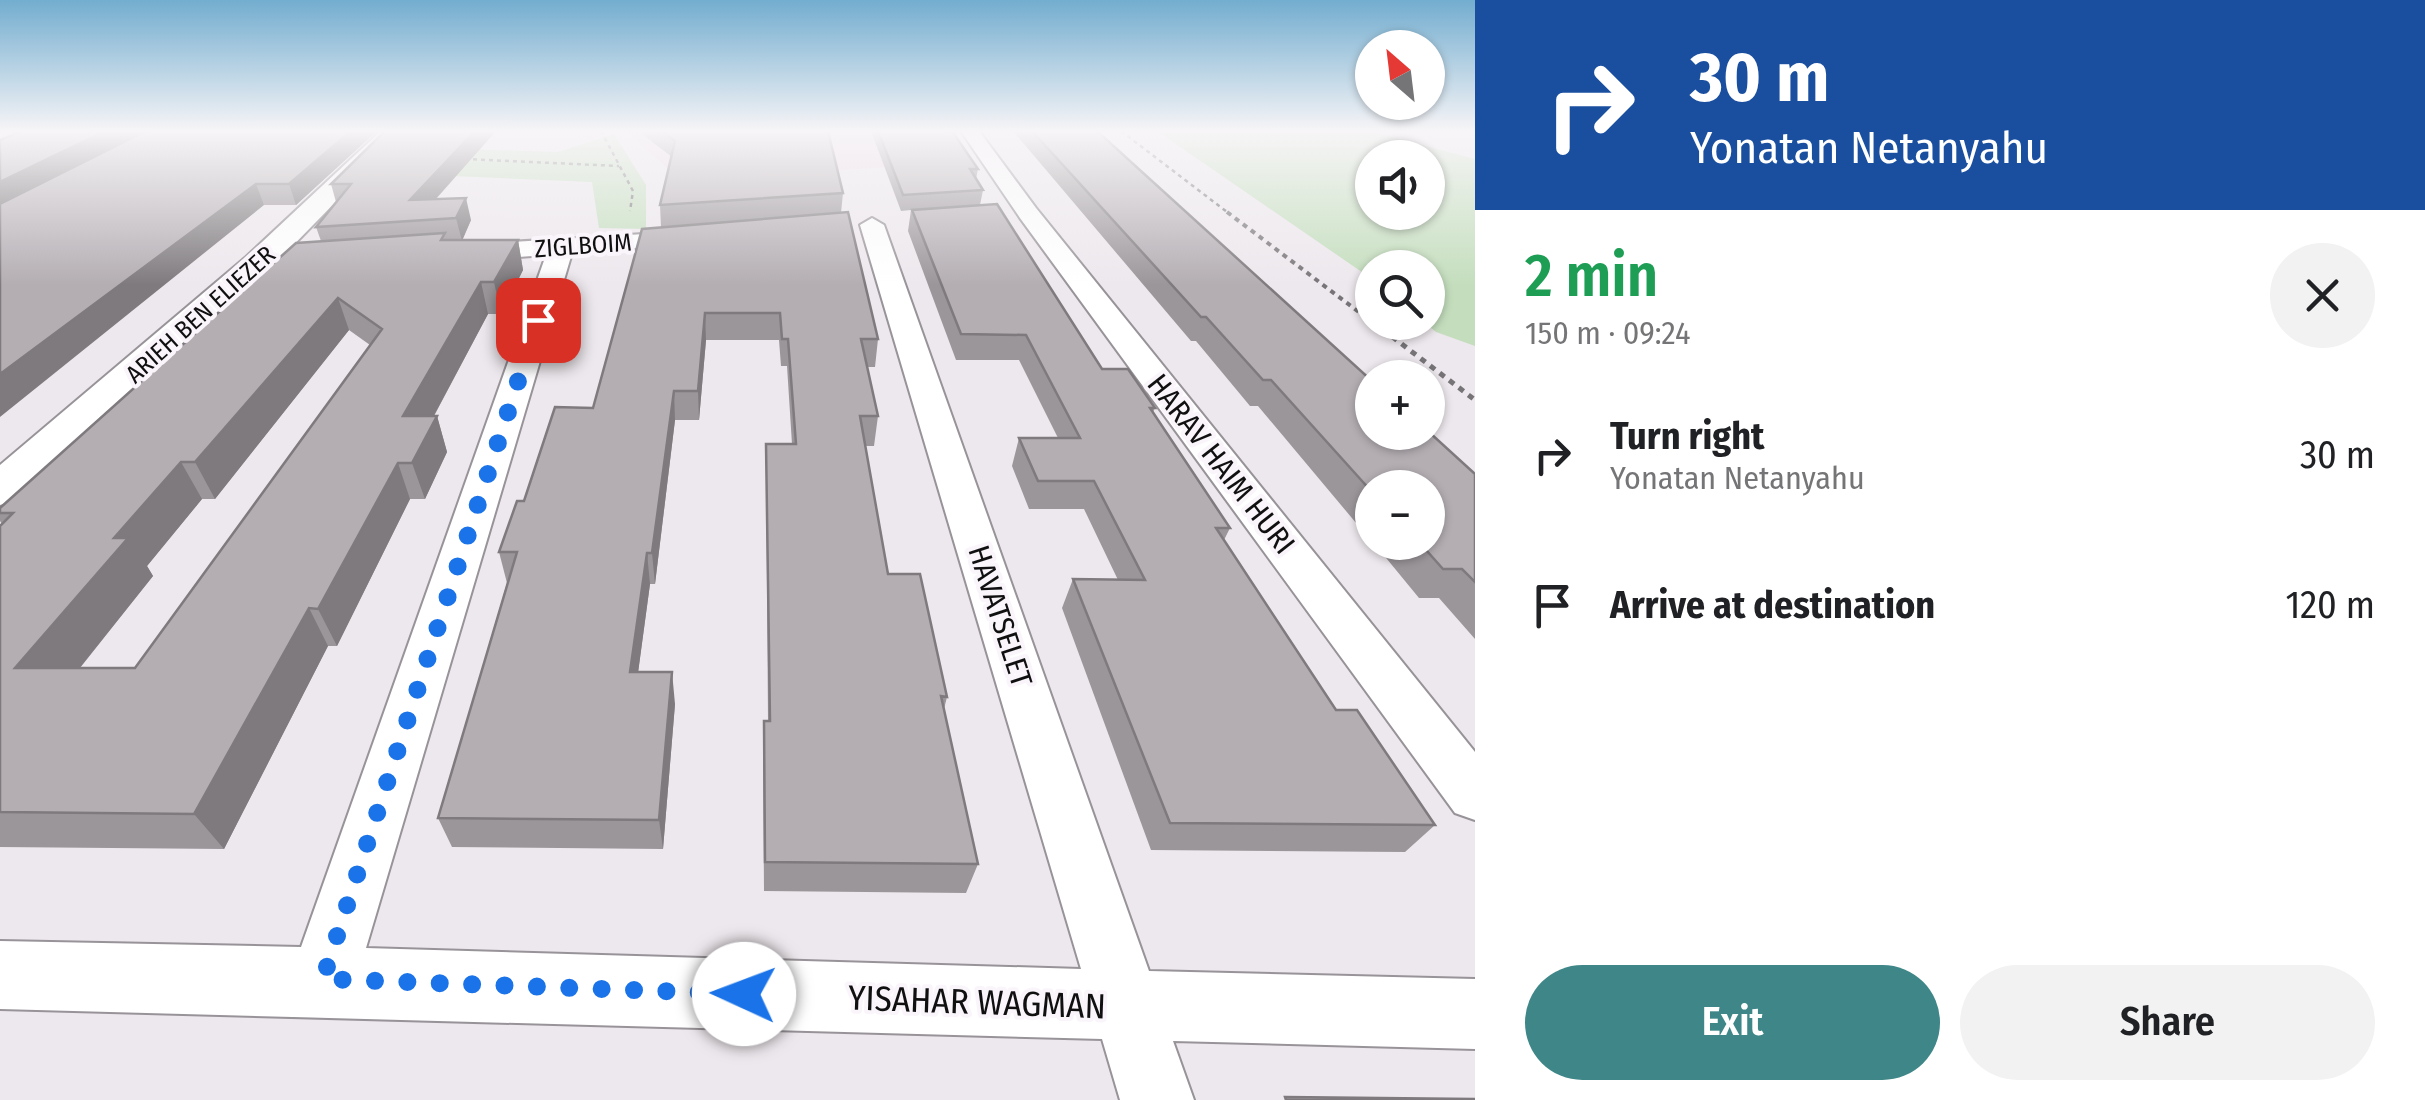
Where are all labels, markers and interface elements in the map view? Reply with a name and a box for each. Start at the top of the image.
north arrow [1355,30,1445,120]
map controls [1355,30,1445,560]
text: 30 m [1690,36,1829,120]
icon: right [1525,40,1655,170]
text: Yonatan Netanyahu [1690,121,2048,175]
button: sound [1355,140,1445,230]
street label: ZIGLBOIM [533,228,633,264]
street label: ARIEH BEN ELIEZER [120,240,282,390]
text: 2 min [1525,240,1658,312]
button: close [2270,243,2375,348]
button: search [1355,250,1445,340]
pin [496,278,581,363]
icon: arrive [511,293,566,348]
text: 150 m · 09:24 [1525,314,1691,352]
button: + [1355,360,1445,450]
street label: HARAV HAIM HURI [1140,367,1302,561]
text: Turn right [1610,413,1764,459]
icon: right [1525,428,1580,483]
text: 30 m [2300,432,2375,478]
text: Yonatan Netanyahu [1610,459,1865,497]
button: − [1355,470,1445,560]
street label: HAVATSELET [960,541,1040,691]
icon: arrive [1525,578,1580,633]
text: Arrive at destination [1610,582,1935,628]
text: 120 m [2285,582,2375,628]
position arrow [692,942,796,1046]
button: Exit [1525,965,1940,1080]
button: Share [1960,965,2375,1080]
street label: YISAHAR WAGMAN [847,977,1107,1027]

